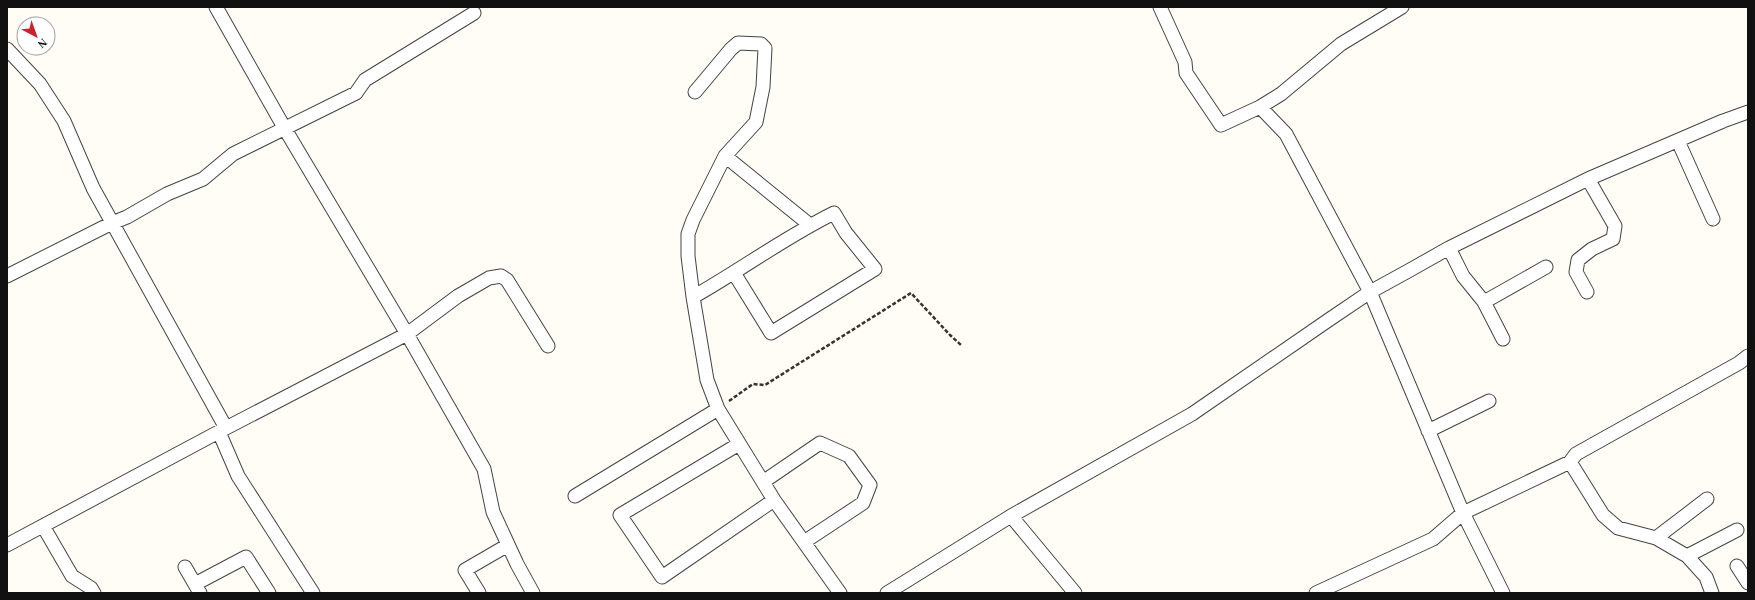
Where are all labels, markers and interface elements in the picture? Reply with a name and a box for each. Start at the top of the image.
north arrow [16,16,56,56]
text: N [36,36,49,51]

